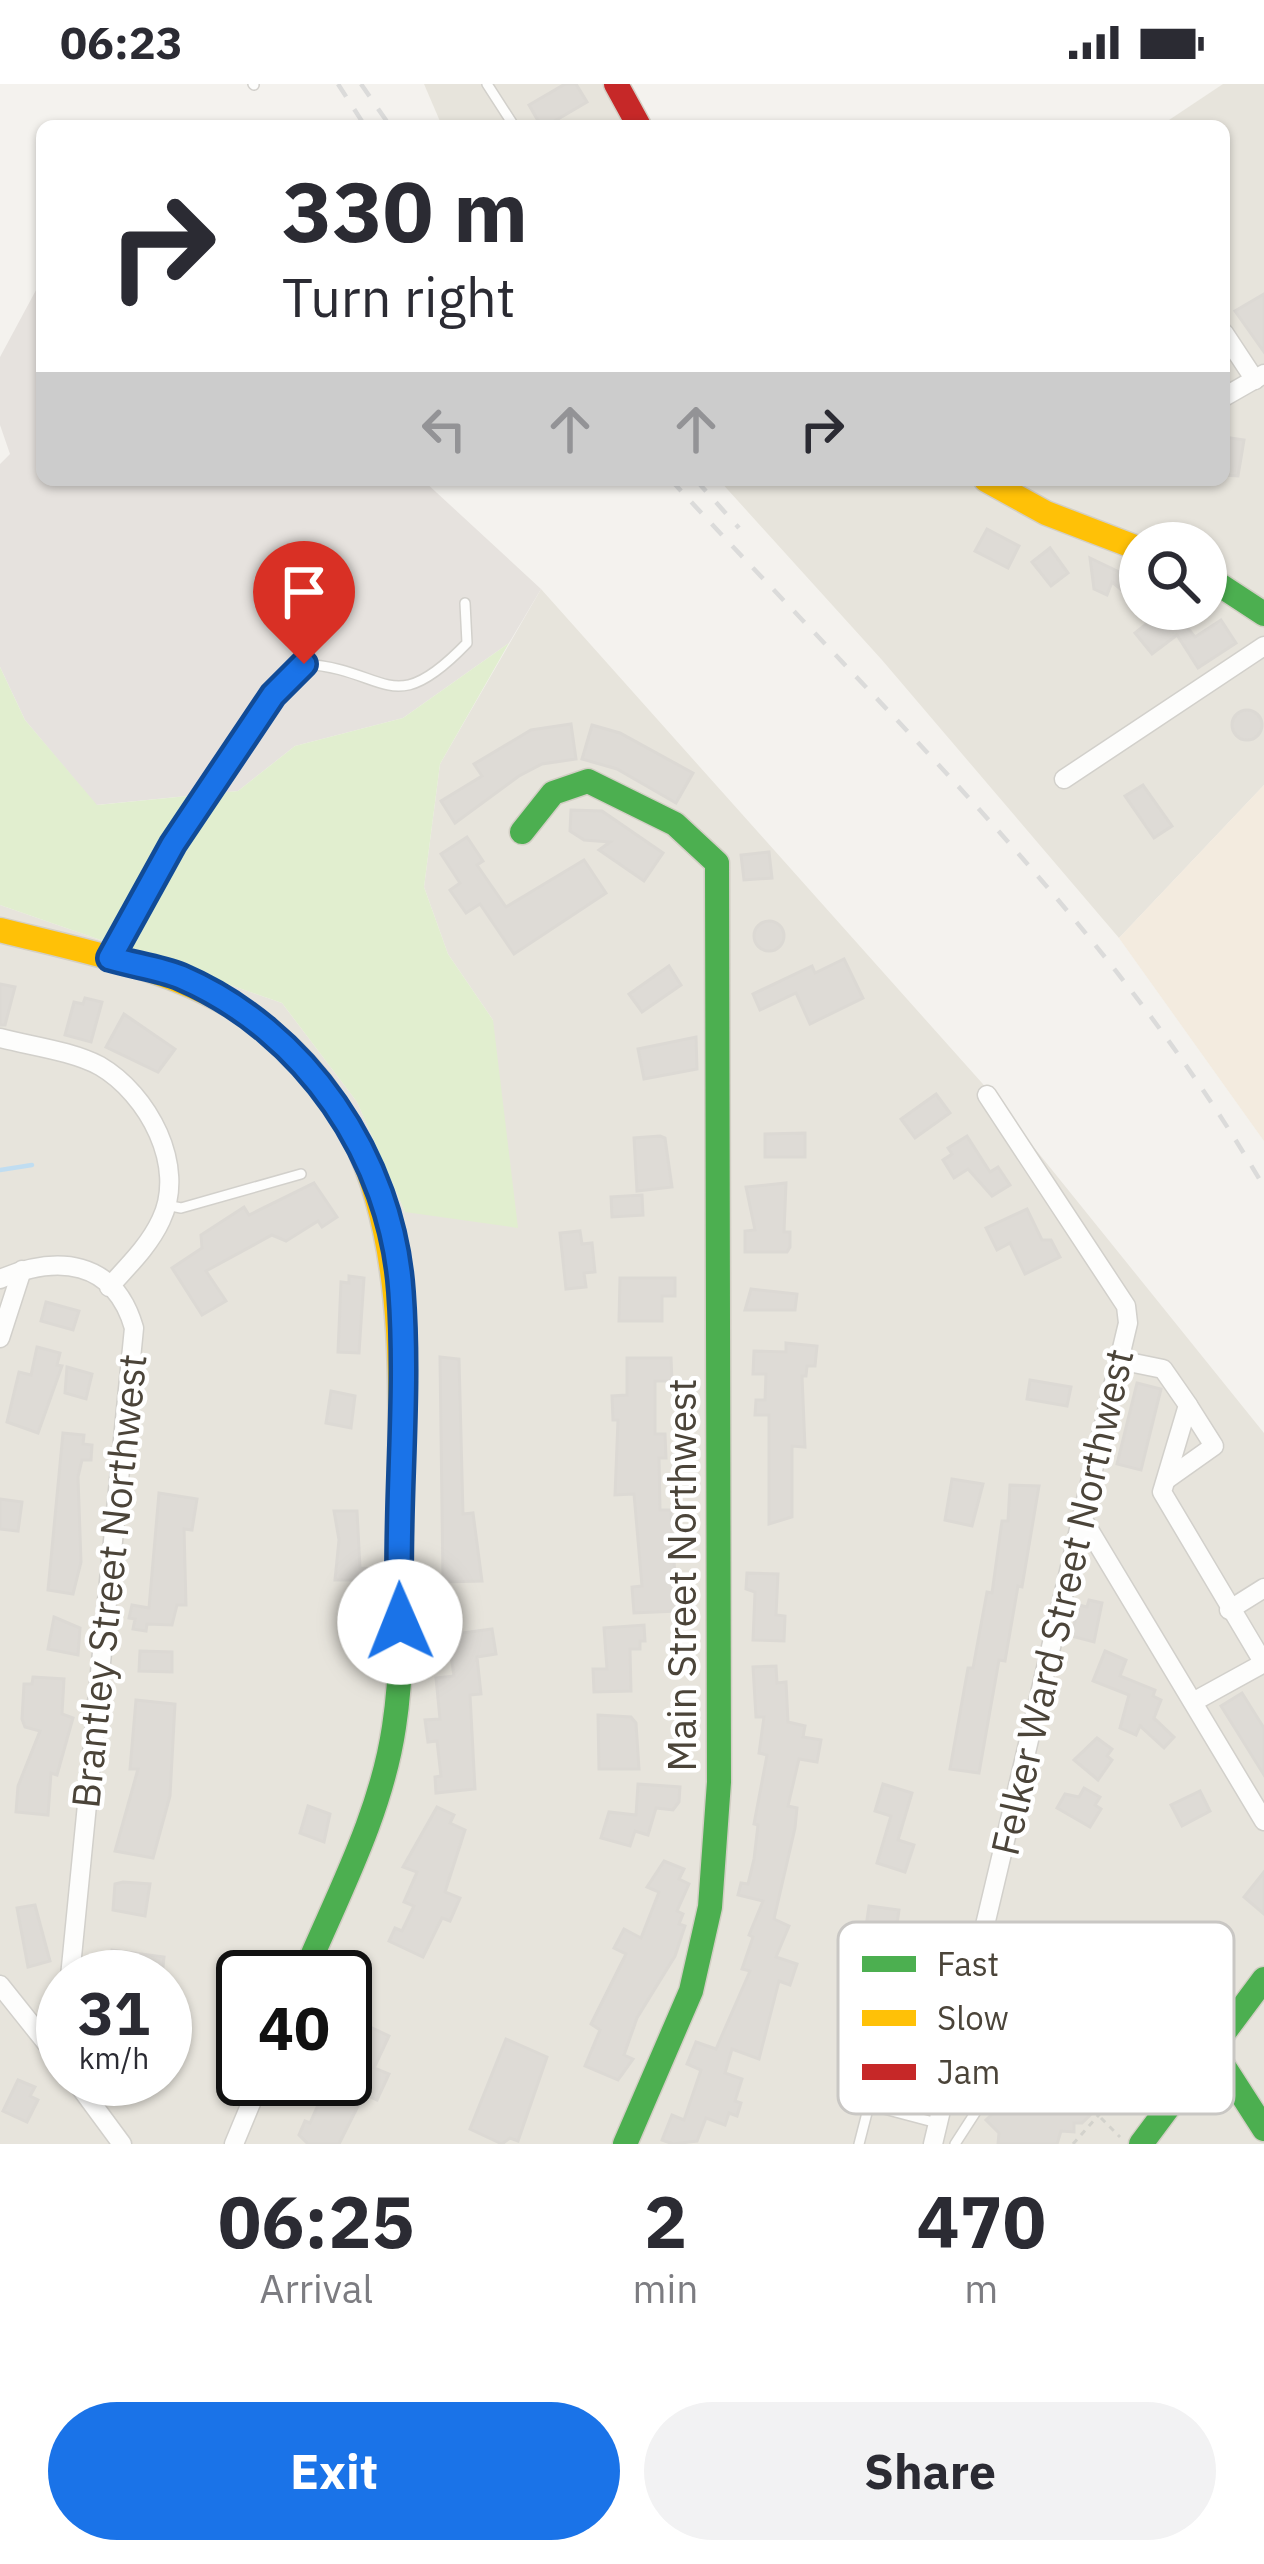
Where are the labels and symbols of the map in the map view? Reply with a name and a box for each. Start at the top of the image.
pin [253,541,355,664]
street label: Felker Ward Street Northwest [978,1344,1145,1860]
street label: Brantley Street Northwest [59,1351,158,1810]
street label: Main Street Northwest [656,1379,707,1771]
position arrow [337,1559,463,1685]
legend [838,1922,1234,2114]
text: Fast [937,1942,999,1985]
speed limit sign: 40 [216,1950,372,2106]
text: Slow [937,1996,1009,2039]
text: Jam [937,2050,1000,2093]

